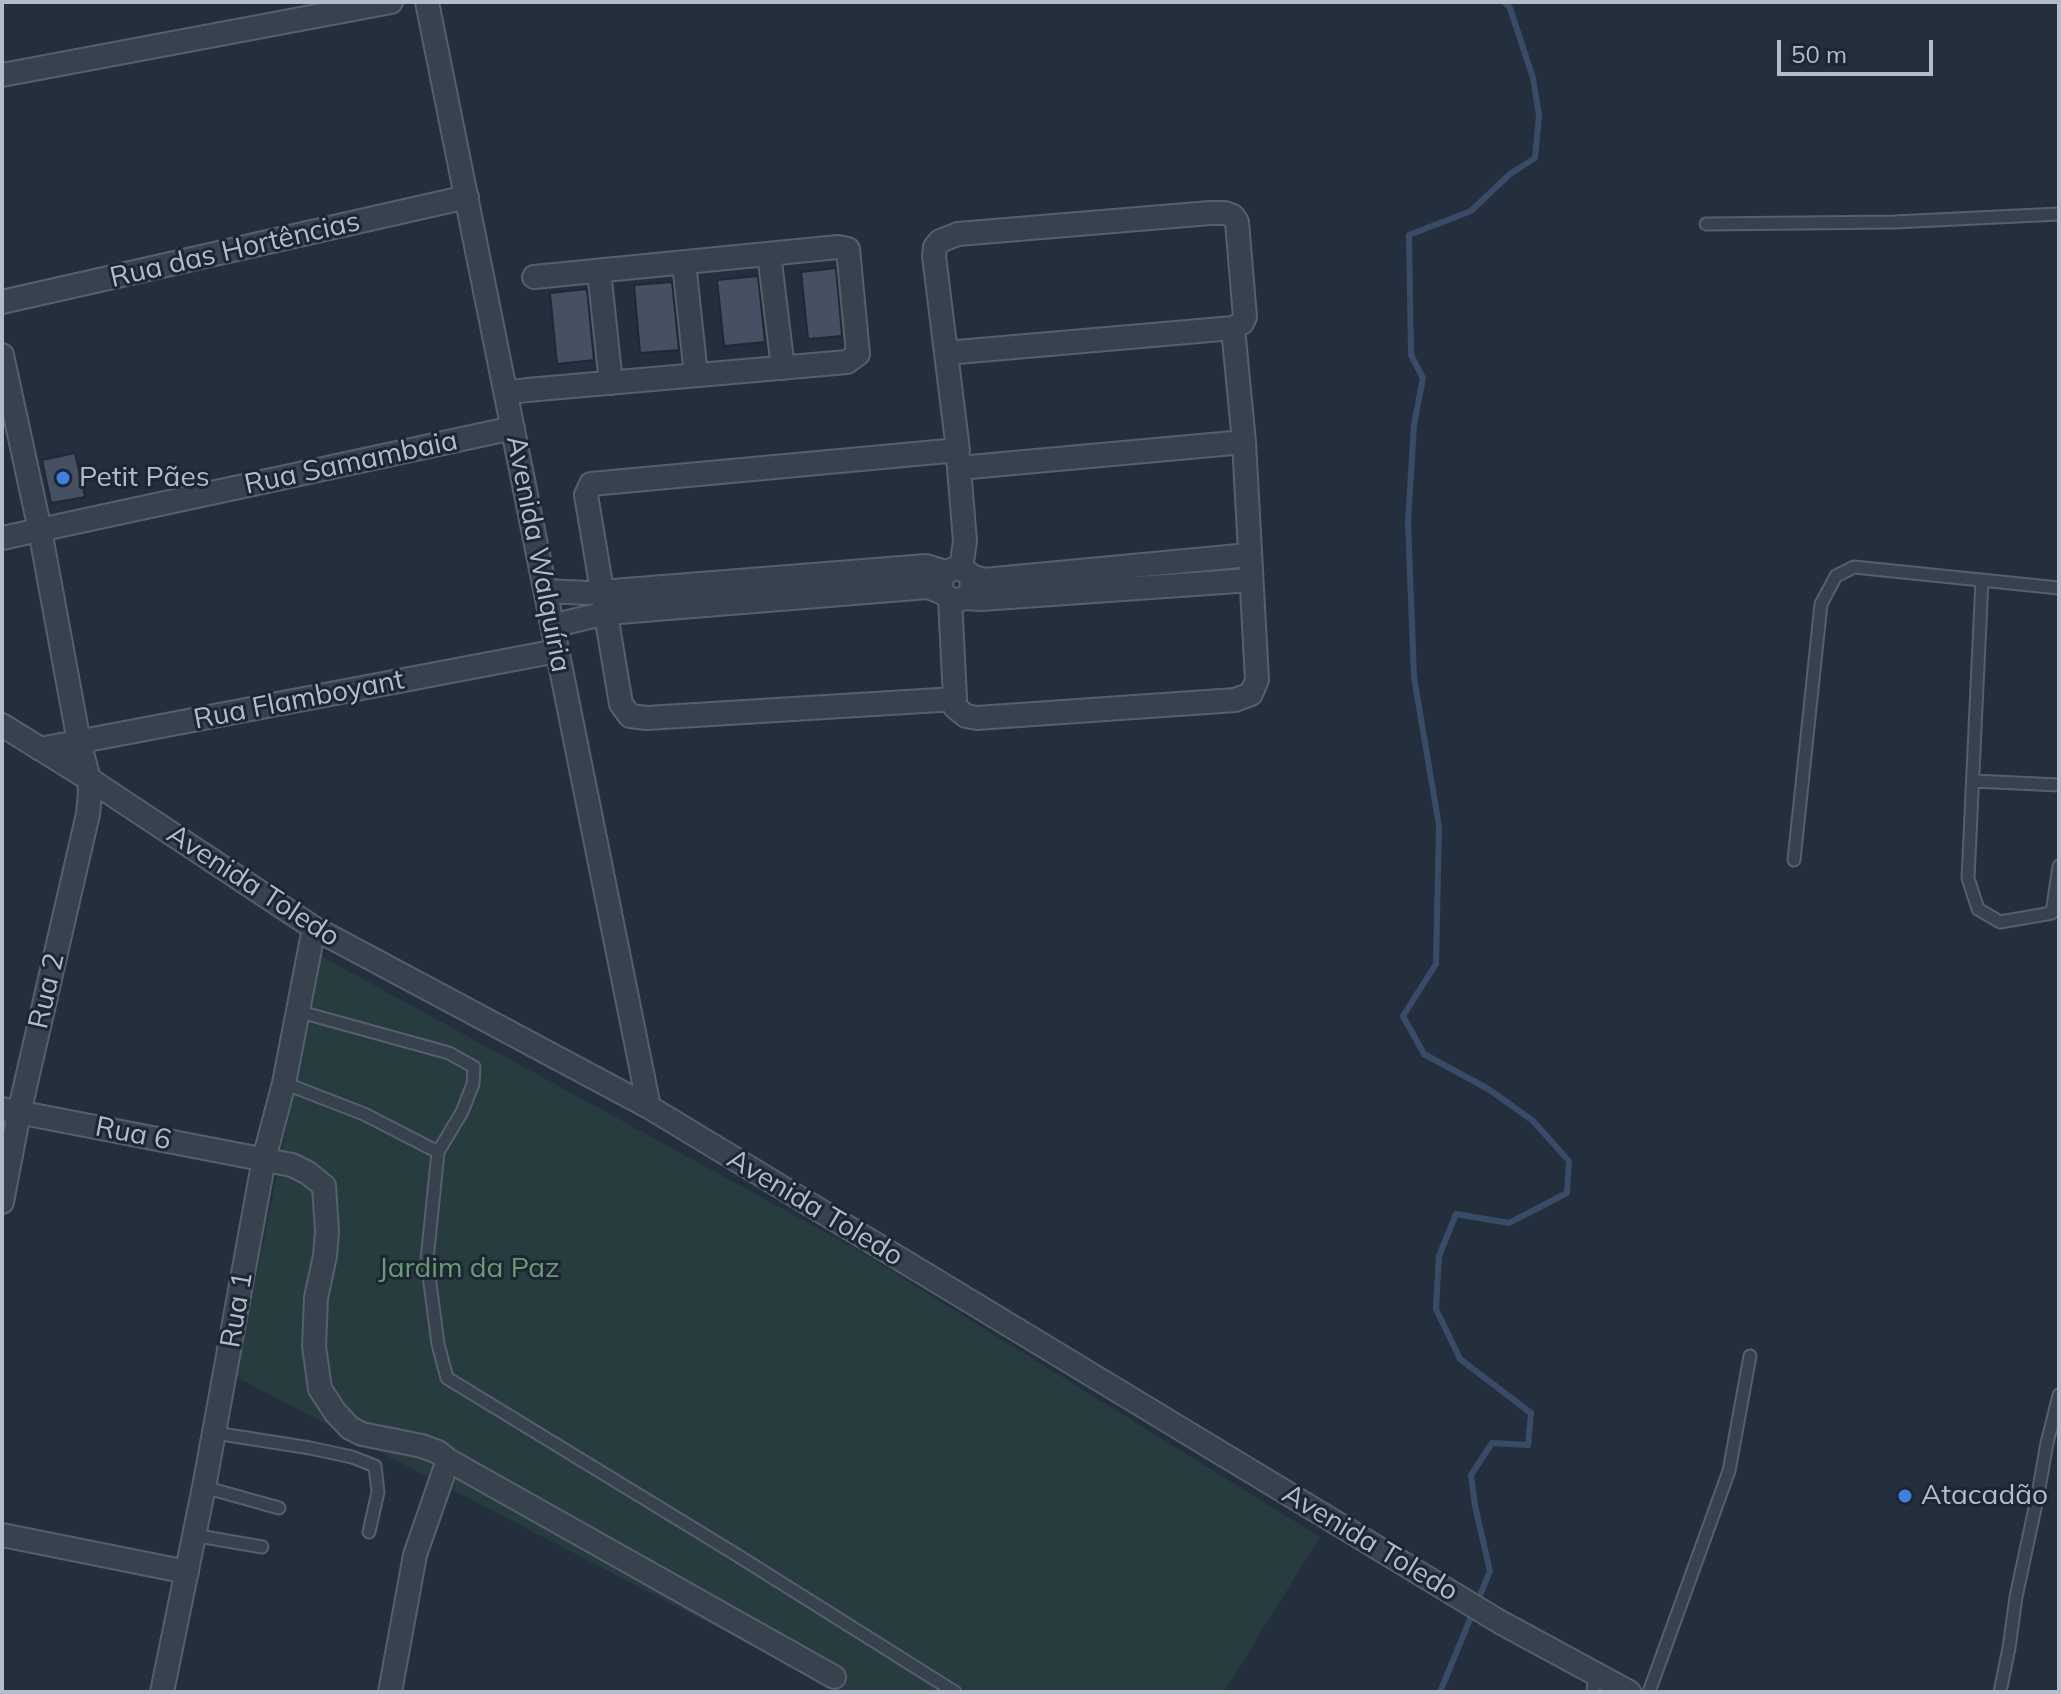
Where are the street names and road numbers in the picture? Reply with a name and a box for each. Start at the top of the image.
street label: Rua das Hortências [107,205,363,295]
street label: Rua Samambaia [241,424,461,502]
street label: Avenida Walquíria [499,433,577,675]
street label: Rua Flamboyant [191,663,407,737]
street label: Avenida Toledo [160,818,346,954]
street label: Rua 2 [22,950,72,1032]
street label: Rua 6 [92,1110,174,1158]
street label: Avenida Toledo [721,1142,909,1274]
street label: Rua 1 [214,1269,260,1351]
street label: Avenida Toledo [1276,1477,1464,1609]

